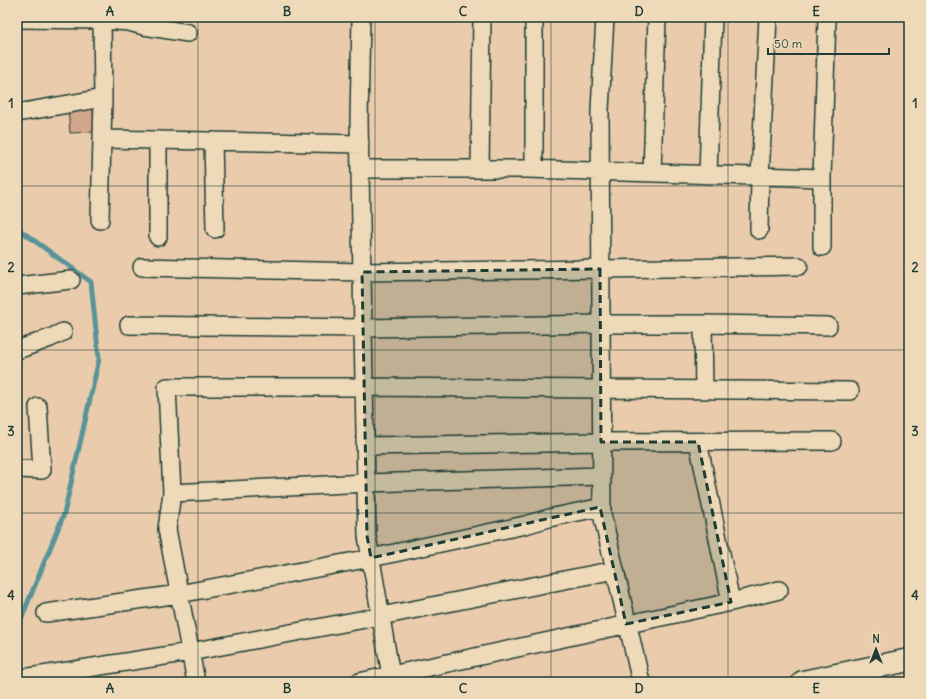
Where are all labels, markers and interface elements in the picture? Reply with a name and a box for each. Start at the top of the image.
text: A [106,3,115,20]
text: B [283,3,292,20]
text: C [459,3,468,20]
text: D [634,3,644,20]
text: E [812,3,820,20]
scale bar [768,30,889,56]
text: 50 m [774,36,803,51]
text: 1 [8,95,14,112]
text: 1 [912,95,918,112]
text: 2 [7,259,15,276]
text: 2 [911,259,919,276]
text: 3 [7,423,15,440]
text: 3 [911,423,919,440]
text: 4 [7,587,15,604]
text: 4 [911,587,919,604]
north arrow [856,629,896,669]
text: N [872,632,880,646]
text: A [106,680,115,697]
text: B [283,680,292,697]
text: C [459,680,468,697]
text: D [634,680,644,697]
text: E [812,680,820,697]

